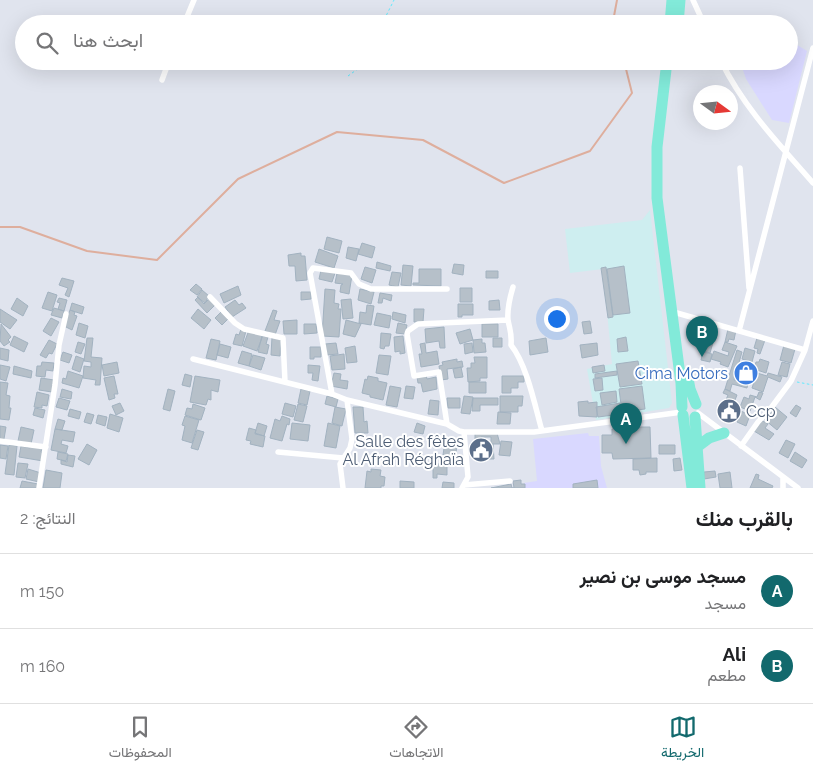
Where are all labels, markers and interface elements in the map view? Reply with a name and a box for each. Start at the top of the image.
search box [15,15,798,70]
icon: search [33,29,61,57]
text: ابحث هنا [73,29,143,51]
north arrow [693,85,738,130]
your location [544,306,570,332]
pin: B [686,316,718,357]
shop icon: Cima Motors [733,360,759,386]
place label: Cima Motors [635,364,728,383]
public building icon: Ccp [716,398,742,424]
place label: Ccp [746,402,776,421]
pin: A [610,403,642,444]
place label: Salle des fêtes Al Afrah Réghaïa [342,432,464,469]
public building icon: Salle des fêtes Al Afrah Réghaïa [468,437,494,463]
text: بالقرب منك [696,506,793,531]
text: النتائج: 2 [20,509,75,528]
text: مسجد موسى بن نصير [579,565,746,587]
text: 150 m [20,582,64,601]
text: A [772,582,782,601]
text: مسجد [705,594,746,613]
text: Ali [722,643,746,665]
text: 160 m [20,657,65,676]
text: B [772,657,782,676]
text: مطعم [707,666,746,685]
tab: المحفوظات [109,713,172,765]
tab: الاتجاهات [389,713,444,765]
tab: الخريطة [661,713,704,765]

